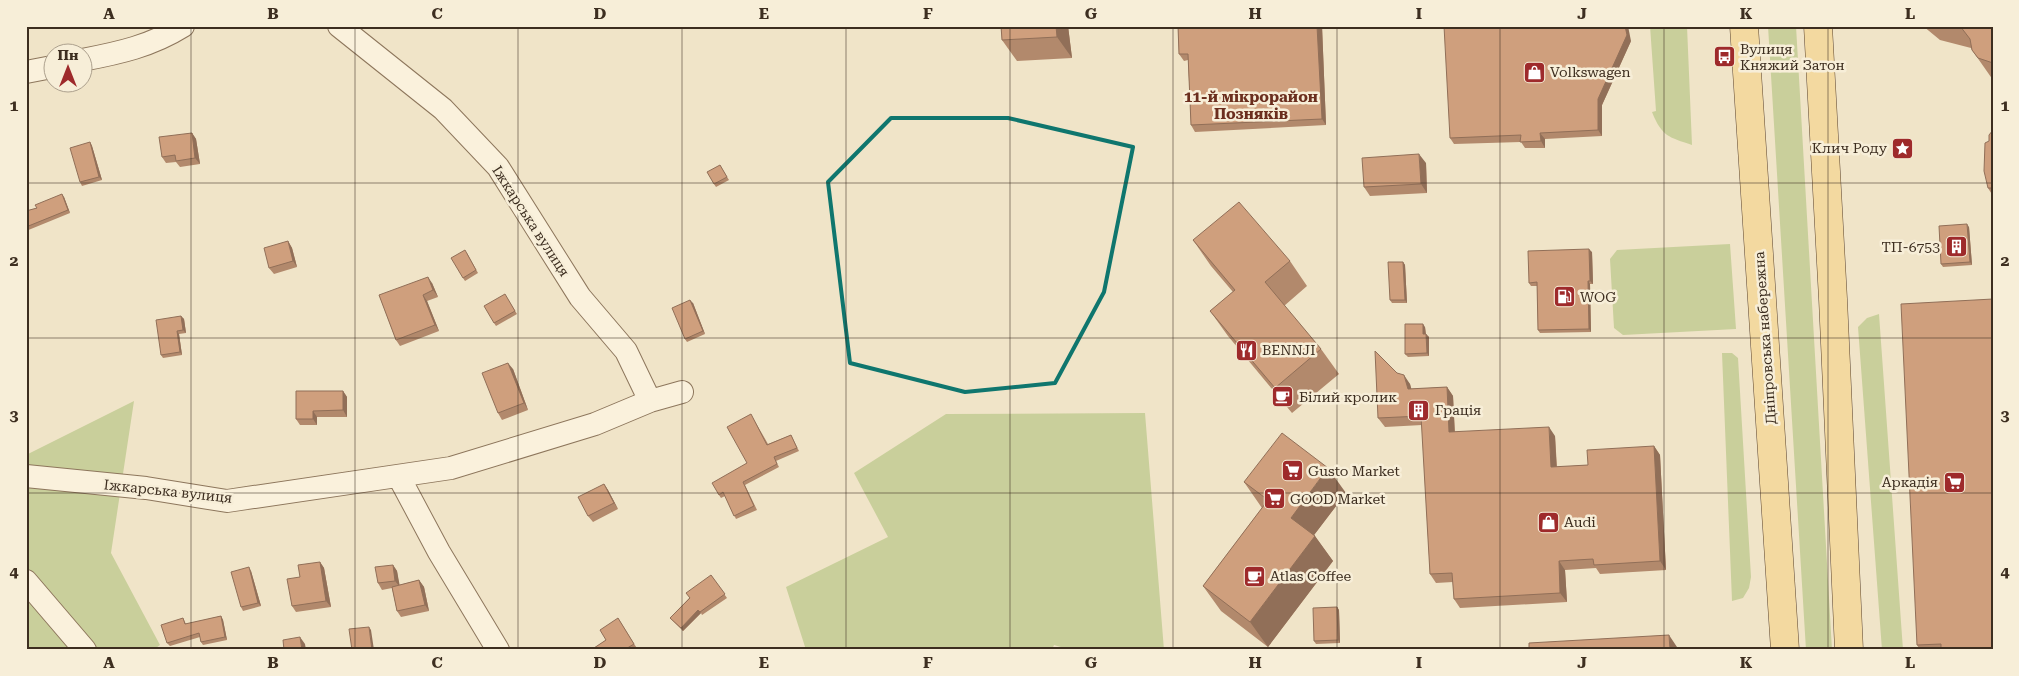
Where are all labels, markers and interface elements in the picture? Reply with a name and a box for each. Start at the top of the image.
text: A [103,4,115,23]
text: B [267,4,279,23]
text: C [431,4,443,23]
text: D [594,4,607,23]
text: E [759,4,769,23]
text: F [923,4,933,23]
text: G [1085,4,1098,23]
text: H [1248,4,1262,23]
text: I [1416,4,1422,23]
text: J [1577,4,1587,23]
text: K [1740,4,1753,23]
text: L [1905,4,1915,23]
place label: Вулиця Княжий Затон [1740,41,1845,73]
north arrow [42,42,92,92]
bus stop icon: Вулиця Княжий Затон [1712,45,1736,69]
text: Пн [58,47,79,63]
shop icon: Volkswagen [1522,60,1546,84]
place label: Volkswagen [1550,64,1631,80]
district label: 11-й мікрорайон Позняків [1184,88,1318,123]
text: 1 [10,96,19,115]
text: 1 [2001,96,2010,115]
place icon: Клич Роду [1891,136,1915,160]
place label: Клич Роду [1812,140,1888,156]
street label: Іжкарська вулиця [489,163,573,279]
building icon: ТП-6753 [1944,235,1968,259]
place label: ТП-6753 [1882,239,1940,255]
text: 2 [10,251,19,270]
street label: Дніпровська набережна [1751,251,1779,425]
text: 2 [2001,251,2010,270]
fuel station icon: WOG [1552,285,1576,309]
place label: WOG [1580,289,1616,305]
restaurant icon: BENNJI [1234,338,1258,362]
place label: BENNJI [1262,342,1315,358]
cafe icon: Білий кролик [1271,385,1295,409]
place label: Білий кролик [1299,389,1397,405]
building icon: Грація [1407,398,1431,422]
place label: Грація [1435,402,1481,418]
text: 3 [10,406,19,425]
text: 3 [2001,406,2010,425]
supermarket icon: Gusto Market [1280,459,1304,483]
place label: Gusto Market [1308,463,1400,479]
supermarket icon: Аркадія [1942,470,1966,494]
place label: Аркадія [1882,474,1938,490]
street label: Іжкарська вулиця [103,476,233,506]
supermarket icon: GOOD Market [1262,487,1286,511]
place label: GOOD Market [1290,491,1385,507]
shop icon: Audi [1536,510,1560,534]
place label: Audi [1564,514,1596,530]
text: 4 [10,562,19,581]
text: 4 [2001,562,2010,581]
cafe icon: Atlas Coffee [1242,564,1266,588]
place label: Atlas Coffee [1270,568,1351,584]
text: A [103,653,115,672]
text: B [267,653,279,672]
text: C [431,653,443,672]
text: D [594,653,607,672]
text: E [759,653,769,672]
text: F [923,653,933,672]
text: G [1085,653,1098,672]
text: H [1248,653,1262,672]
text: I [1416,653,1422,672]
text: J [1577,653,1587,672]
text: K [1740,653,1753,672]
text: L [1905,653,1915,672]

